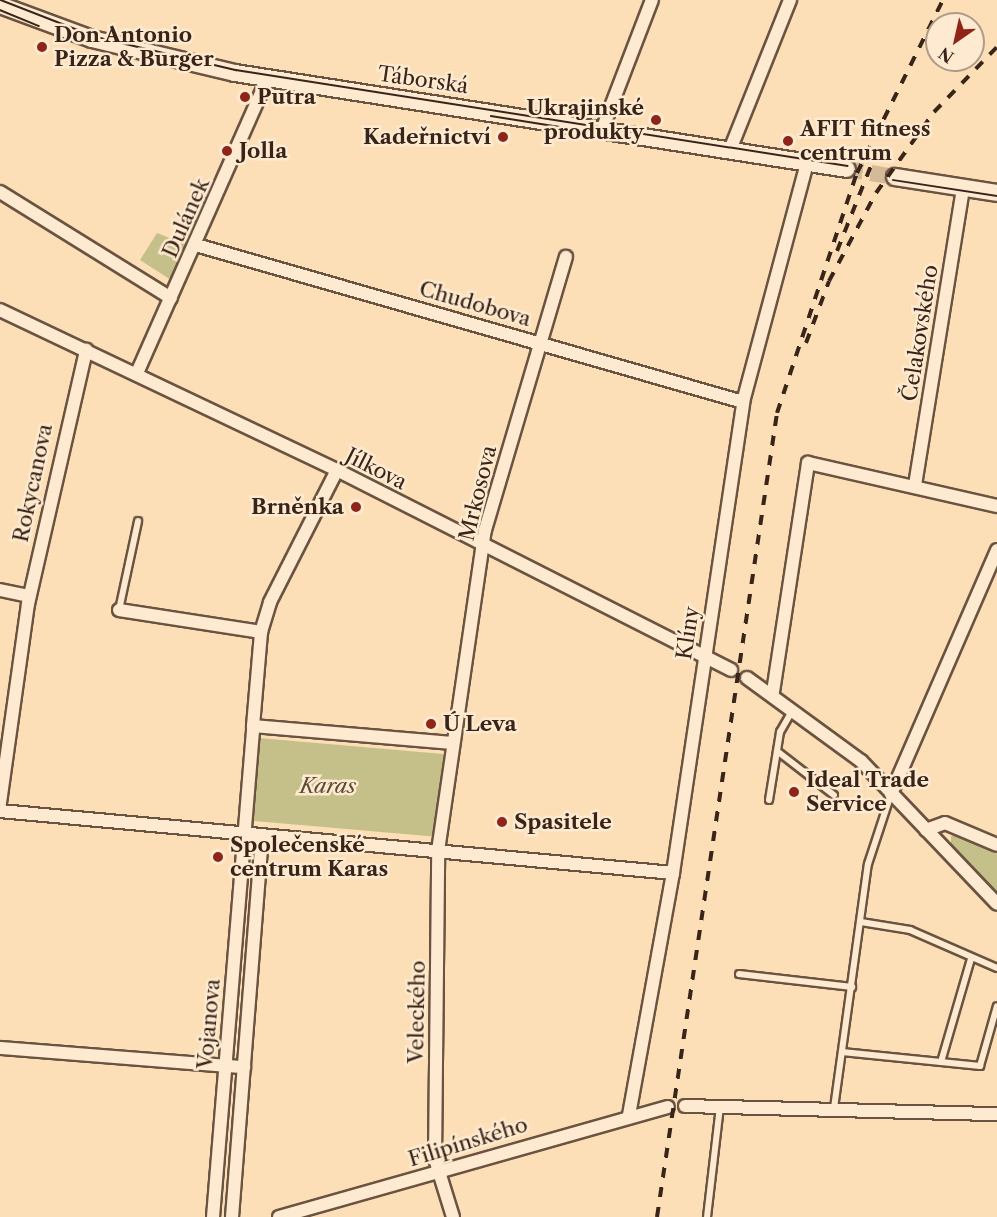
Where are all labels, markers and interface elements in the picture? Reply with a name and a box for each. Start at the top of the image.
north arrow [925,12,985,72]
place label: Don Antonio Pizza & Burger [54,22,214,72]
marker: Don Antonio Pizza & Burger [35,40,49,54]
text: N [935,43,957,67]
street label: Táborská [376,61,470,99]
place label: Putra [257,84,316,110]
marker: Putra [238,90,252,104]
place label: Ukrajinské produkty [527,95,644,145]
marker: Ukrajinské produkty [649,113,663,127]
place label: AFIT fitness centrum [800,116,931,166]
place label: Kadeřnictví [363,124,491,150]
marker: Kadeřnictví [496,130,510,144]
marker: AFIT fitness centrum [781,134,795,148]
place label: Jolla [239,138,287,164]
marker: Jolla [220,144,234,158]
street label: Dulánek [157,174,215,262]
street label: Čelakovského [897,263,943,403]
street label: Chudobova [416,276,534,332]
street label: Rokycanova [8,422,58,544]
street label: Jílkova [341,443,411,495]
street label: Mrkosova [454,443,502,543]
place label: Brněnka [251,494,344,520]
marker: Brněnka [349,500,363,514]
street label: Klíny [671,605,705,661]
place label: Ú Leva [443,711,517,737]
marker: Ú Leva [424,717,438,731]
place label: Ideal Trade Service [806,767,930,817]
park label: Karas [300,773,356,799]
marker: Ideal Trade Service [787,785,801,799]
place label: Spasitele [514,809,612,835]
marker: Spasitele [495,815,509,829]
place label: Společenské centrum Karas [230,832,388,882]
marker: Společenské centrum Karas [211,850,225,864]
street label: Veleckého [404,960,430,1064]
street label: Vojanova [193,978,225,1070]
street label: Filipínského [405,1112,531,1172]

